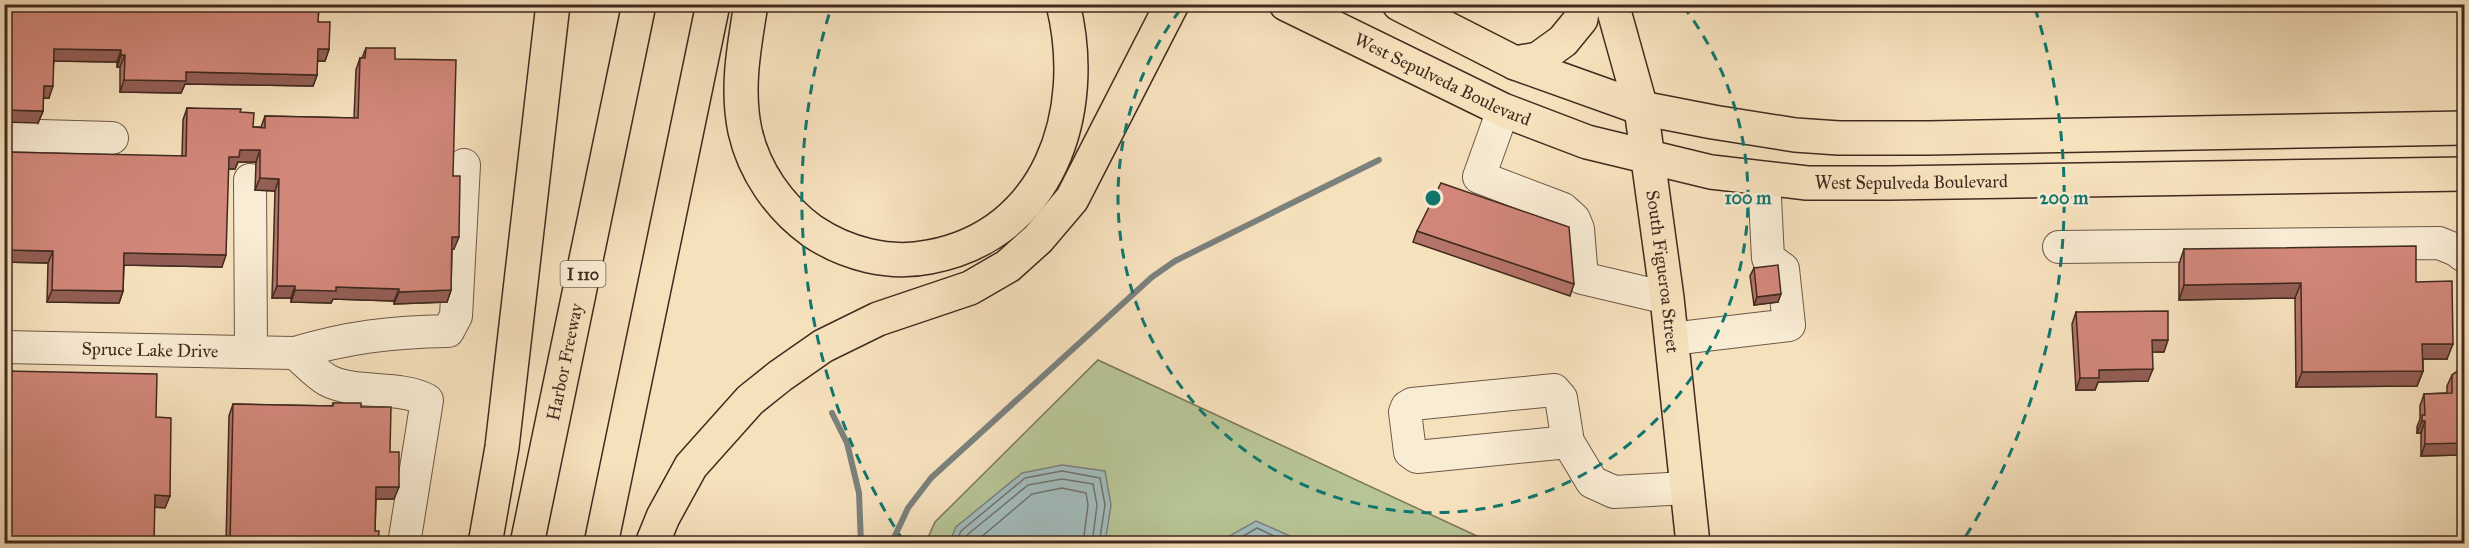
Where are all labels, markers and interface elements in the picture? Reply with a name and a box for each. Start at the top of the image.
street label: West Sepulveda Boulevard [1351,28,1534,131]
street label: West Sepulveda Boulevard [1815,170,2008,194]
text: 100 m [1725,187,1772,209]
text: 200 m [2040,187,2089,209]
centre of rings [1423,188,1443,208]
street label: South Figueroa Street [1641,189,1684,355]
road number: I 110 [560,261,606,287]
street label: Harbor Freeway [542,301,588,422]
street label: Spruce Lake Drive [81,338,219,362]

